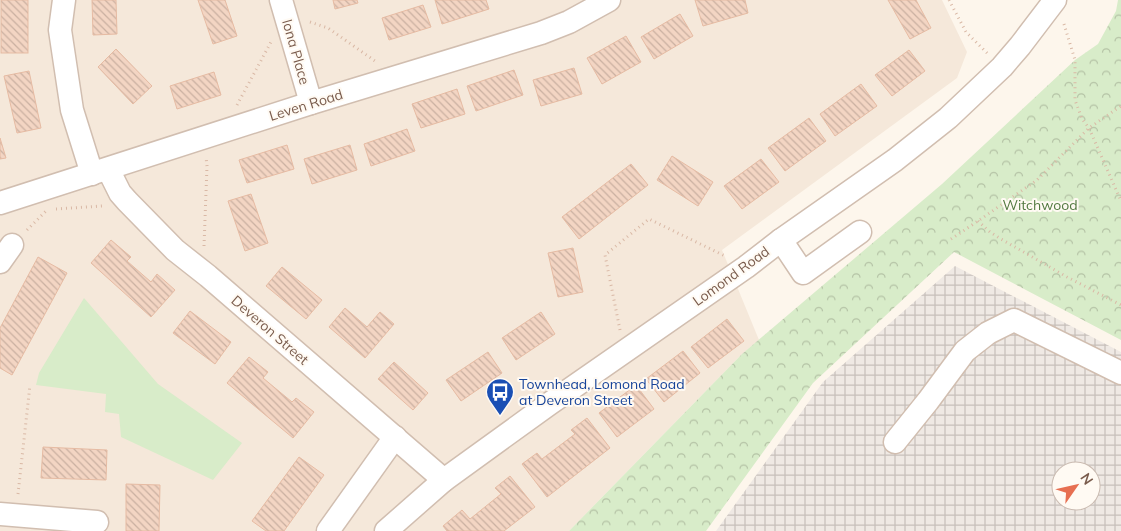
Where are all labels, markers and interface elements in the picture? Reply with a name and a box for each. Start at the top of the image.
street label: Iona Place [278,17,314,87]
street label: Leven Road [267,85,345,125]
park label: Witchwood [1002,196,1078,214]
street label: Lomond Road [689,242,773,310]
street label: Deveron Street [228,292,312,369]
place label: Townhead, Lomond Road at Deveron Street [519,375,685,409]
bus stop icon: Townhead, Lomond Road at Deveron Street [485,377,515,416]
north arrow [1051,461,1101,511]
text: N [1076,469,1097,488]

